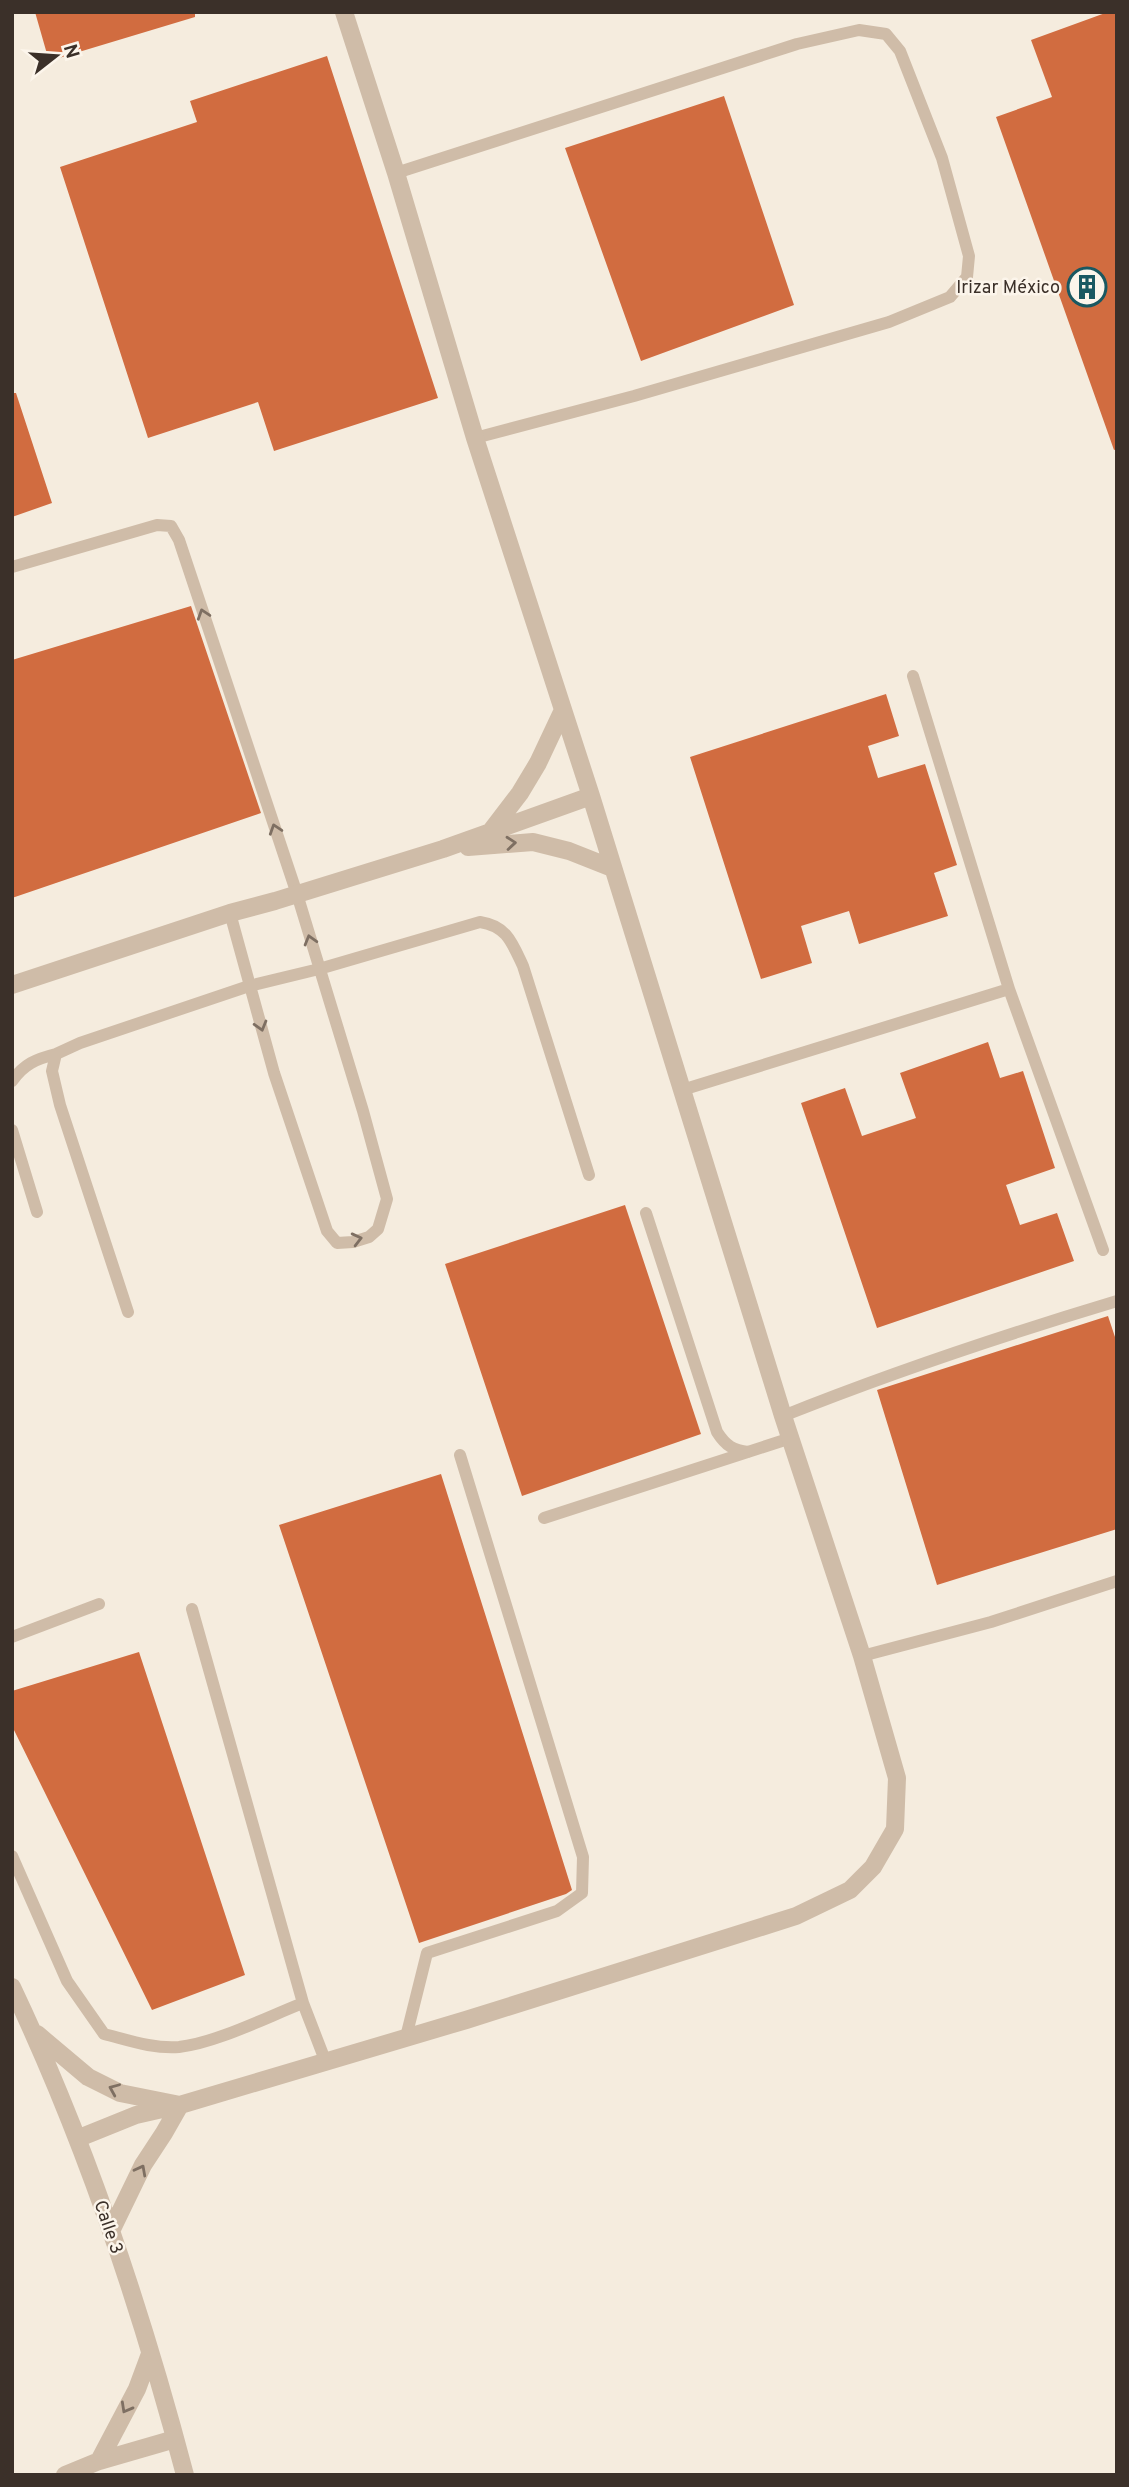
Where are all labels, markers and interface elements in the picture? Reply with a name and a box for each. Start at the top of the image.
north arrow [21,21,91,91]
text: N [57,42,84,62]
building icon: Irizar México [1066,266,1108,308]
place label: Irizar México [956,277,1060,300]
one-way arrow [197,608,211,620]
one-way arrow [269,824,283,836]
one-way arrow [506,836,517,851]
one-way arrow [304,934,319,946]
one-way arrow [252,1019,267,1031]
one-way arrow [351,1233,363,1248]
one-way arrow [108,2083,121,2097]
one-way arrow [133,2165,146,2177]
street label: Calle 3 [88,2198,127,2257]
one-way arrow [121,2401,134,2414]

